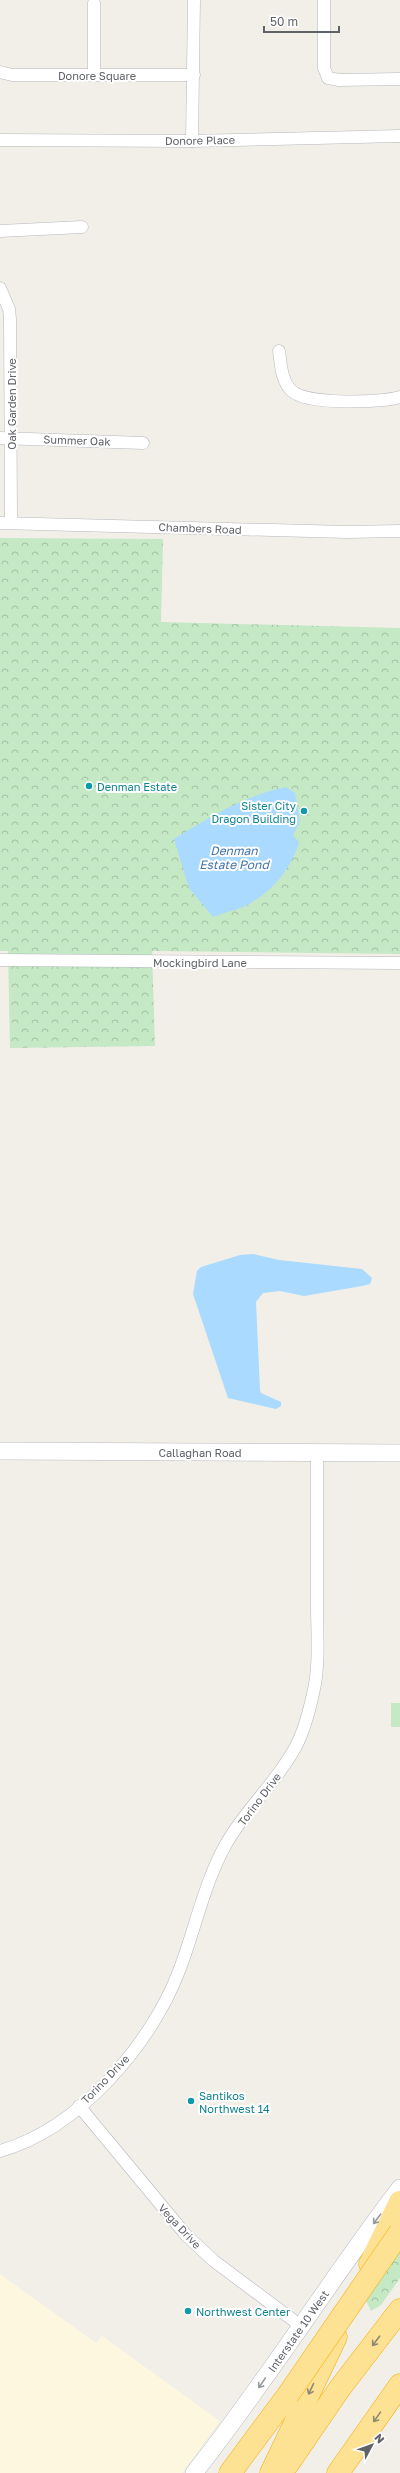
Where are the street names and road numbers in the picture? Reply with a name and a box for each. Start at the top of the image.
street label: Donore Square [58,69,136,82]
street label: Donore Place [165,133,235,147]
street label: Oak Garden Drive [5,358,18,450]
street label: Summer Oak [43,432,111,448]
street label: Chambers Road [158,520,242,536]
street label: Mockingbird Lane [153,956,247,969]
street label: Callaghan Road [158,1446,242,1459]
street label: Torino Drive [235,1770,283,1828]
street label: Torino Drive [78,2052,132,2106]
street label: Vega Drive [156,2201,204,2251]
street label: Interstate 10 West [265,2288,331,2374]

